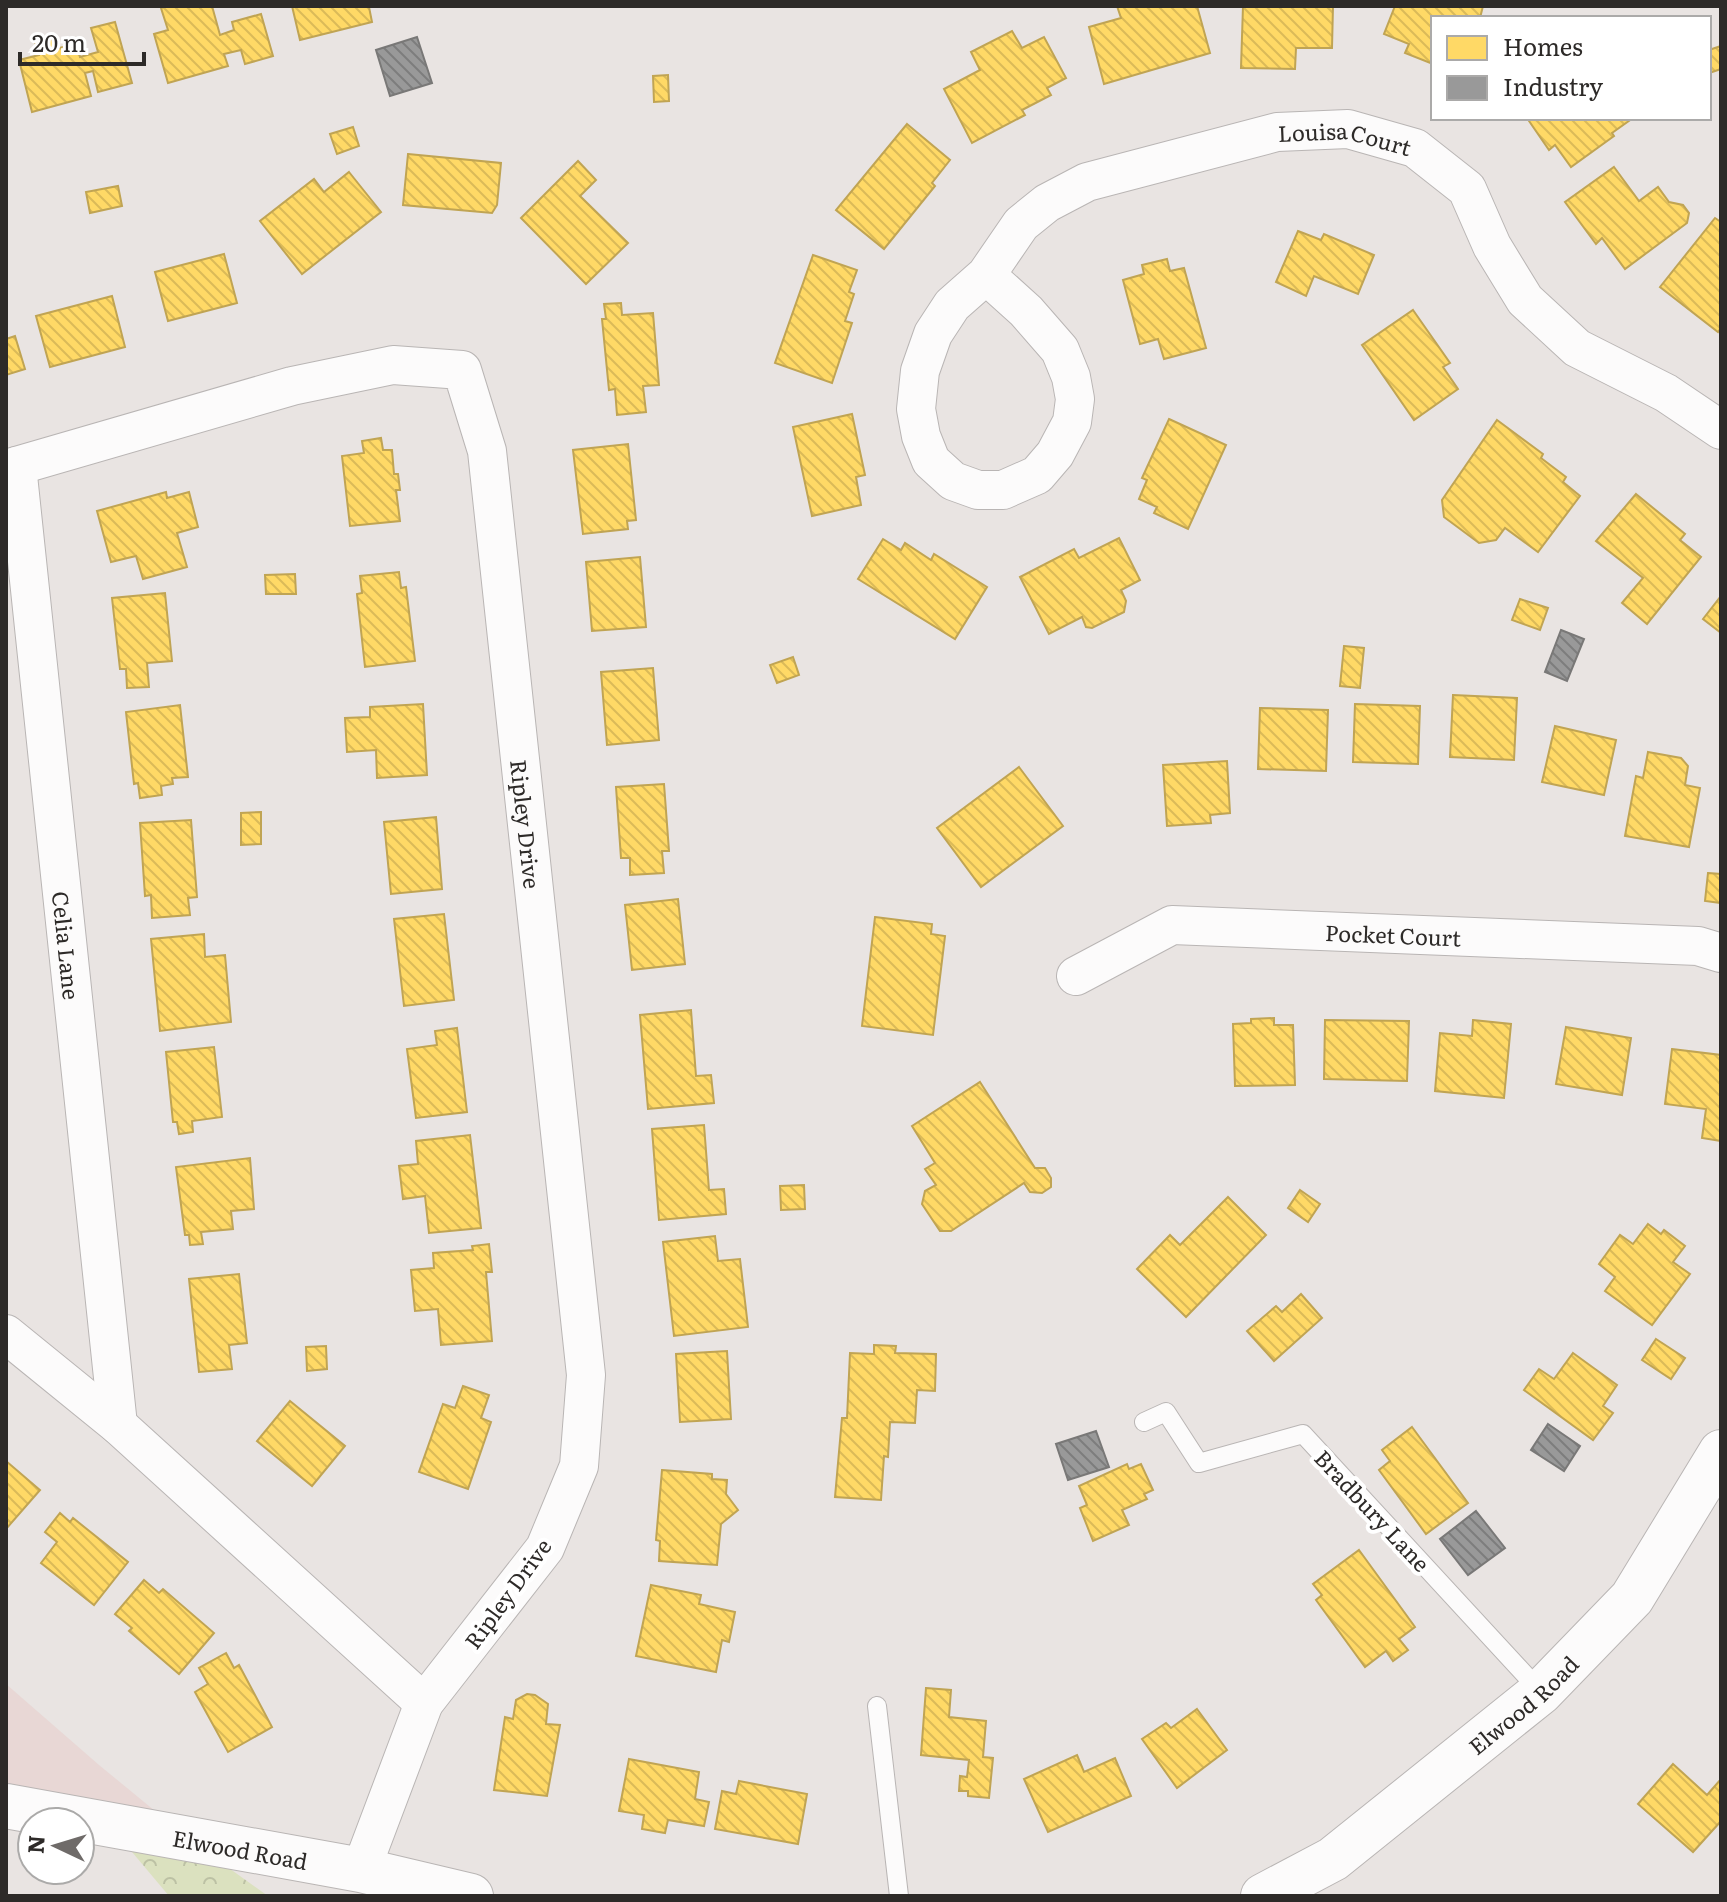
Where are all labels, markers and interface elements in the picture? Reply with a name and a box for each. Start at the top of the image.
scale bar [20,16,144,66]
legend [1431,16,1711,120]
text: 20 m [32,24,86,59]
text: Homes [1503,28,1583,63]
text: Industry [1503,68,1603,103]
street label: Louisa Court [1277,113,1416,163]
street label: Ripley Drive [504,758,550,890]
street label: Celia Lane [45,889,90,1001]
street label: Pocket Court [1325,915,1462,953]
street label: Bradbury Lane [1308,1442,1438,1578]
street label: Ripley Drive [456,1531,558,1655]
street label: Elwood Road [1460,1647,1585,1761]
north arrow [16,1806,96,1886]
street label: Elwood Road [170,1820,310,1877]
text: N [17,1834,52,1855]

